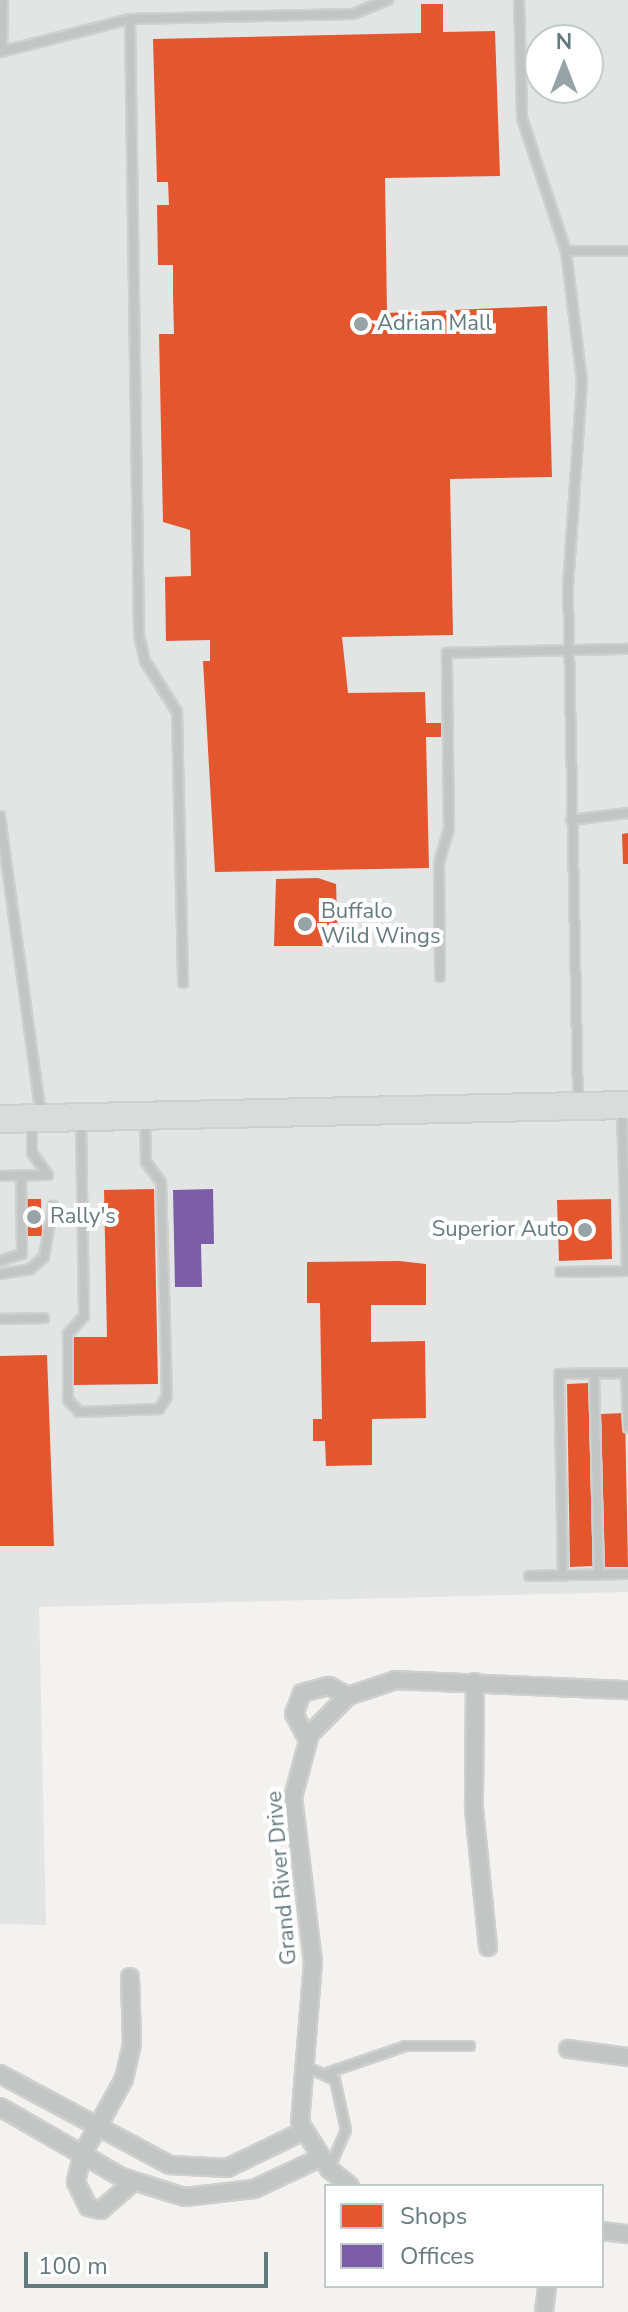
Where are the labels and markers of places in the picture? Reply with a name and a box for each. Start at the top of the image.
place label: Adrian Mall [377,311,492,337]
marker: Adrian Mall [352,315,370,333]
place label: Buffalo Wild Wings [321,898,441,950]
marker: Buffalo Wild Wings [296,915,314,933]
place label: Rally's [50,1204,116,1230]
marker: Rally's [25,1208,43,1226]
place label: Superior Auto [432,1217,569,1243]
marker: Superior Auto [576,1221,594,1239]

